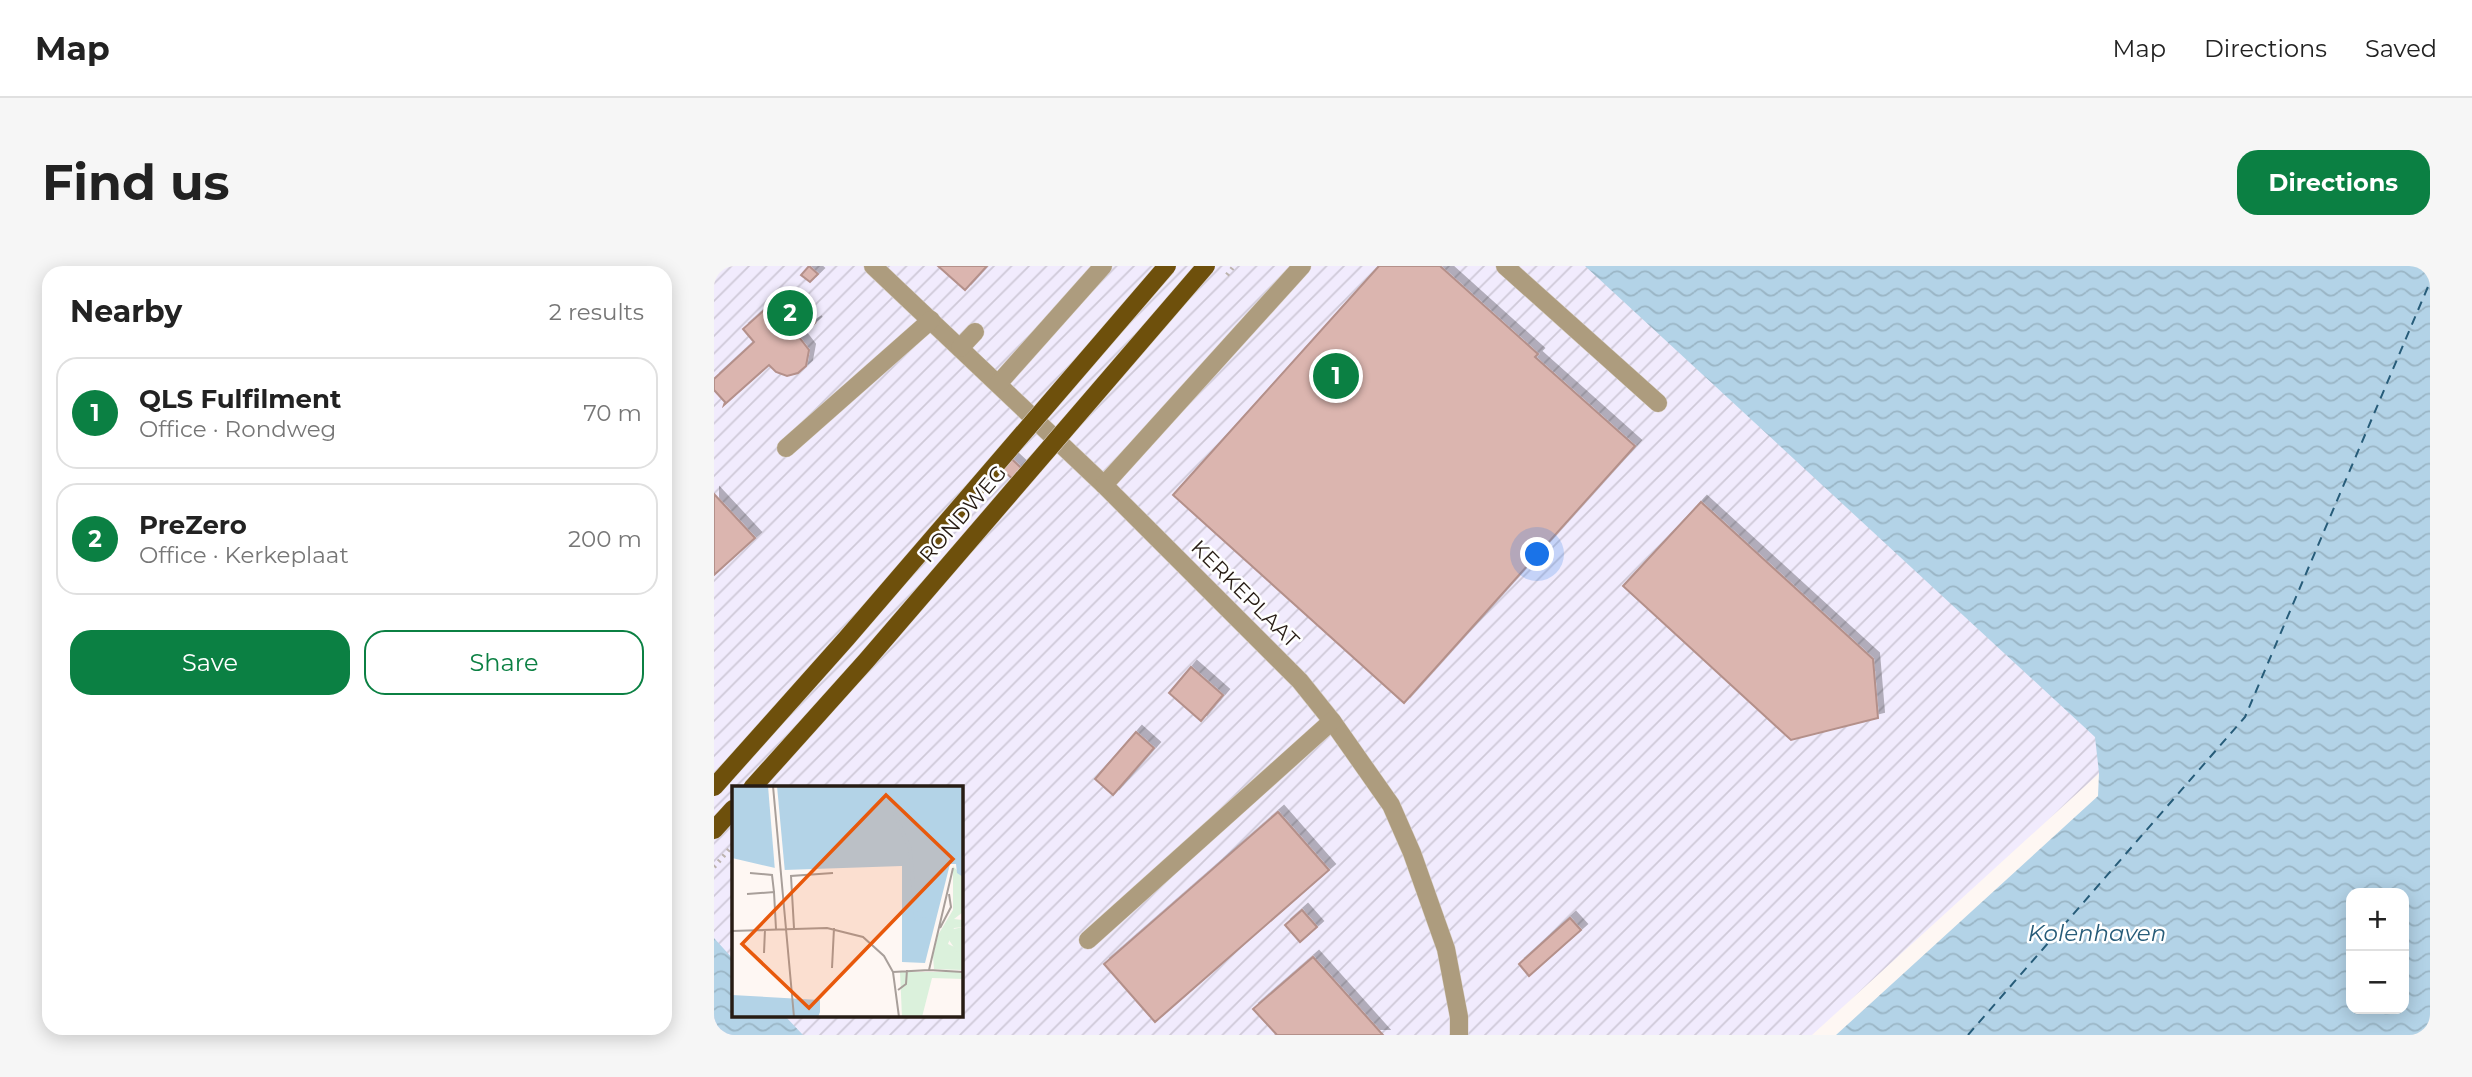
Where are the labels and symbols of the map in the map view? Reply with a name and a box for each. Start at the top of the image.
pin: 2 [767,287,813,339]
pin: 1 [1313,350,1359,402]
street label: RONDWEG [914,460,1011,567]
street label: KERKEPLAAT [1186,535,1304,653]
your location [1520,537,1554,571]
inset map [732,786,962,1018]
water label: Kolenhaven [2028,919,2166,947]

